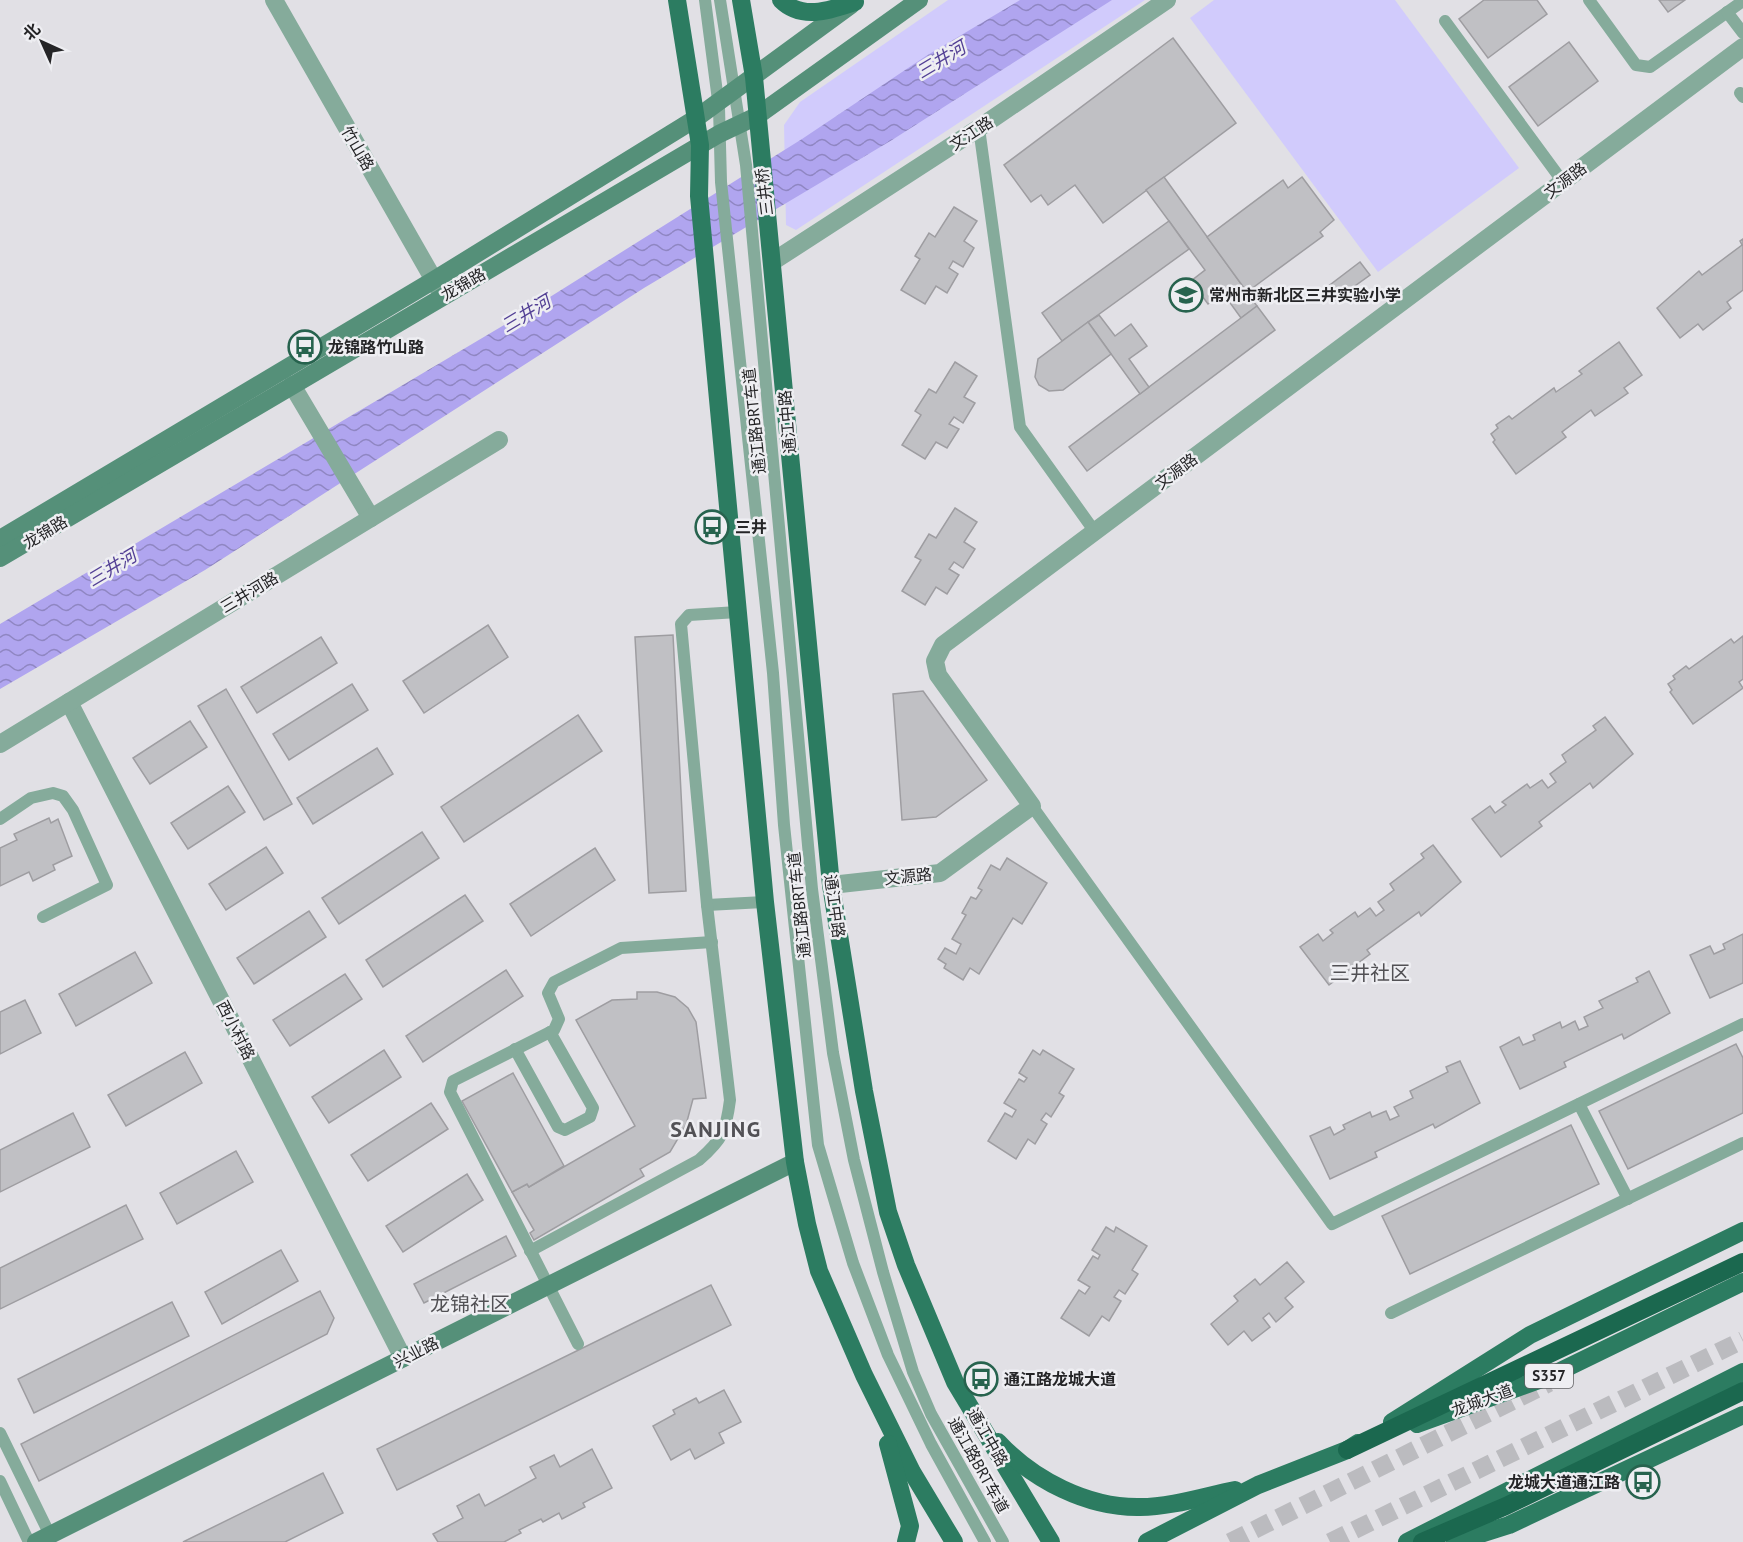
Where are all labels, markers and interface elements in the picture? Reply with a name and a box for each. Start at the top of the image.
north arrow [12,12,72,72]
text: 北 [19,19,44,44]
water label: 三井河 [912,34,972,83]
street label: 文江路 [945,112,997,154]
street label: 竹山路 [337,122,379,174]
street label: 文源路 [1540,158,1590,202]
street label: 三井桥 [751,167,777,217]
street label: 龙锦路 [437,263,489,305]
school or university icon: 常州市新北区三井实验小学 [1168,277,1204,313]
place label: 常州市新北区三井实验小学 [1209,285,1401,305]
water label: 三井河 [497,288,557,337]
bus stop icon: 龙锦路竹山路 [287,329,323,365]
place label: 龙锦路竹山路 [328,337,424,357]
street label: 通江路BRT车道 [738,367,770,475]
street label: 通江中路 [774,389,800,455]
street label: 文源路 [1151,449,1201,493]
bus stop icon: 三井 [694,509,730,545]
street label: 龙锦路 [19,511,71,553]
place label: 三井 [735,517,767,537]
water label: 三井河 [83,542,143,591]
street label: 三井河路 [216,567,282,617]
street label: 通江路BRT车道 [783,851,815,959]
street label: 文源路 [883,864,933,888]
street label: 通江中路 [821,873,849,939]
district label: 三井社区 [1330,960,1410,986]
street label: 西小村路 [213,997,259,1063]
district label: SANJING [670,1115,762,1143]
district label: 龙锦社区 [430,1291,510,1317]
street label: 兴业路 [390,1332,442,1372]
bus stop icon: 通江路龙城大道 [963,1361,999,1397]
road number: S357 [1525,1364,1573,1388]
place label: 通江路龙城大道 [1004,1369,1116,1389]
street label: 龙城大道 [1449,1380,1515,1420]
street label: 通江中路 [963,1404,1013,1470]
street label: 通江路BRT车道 [944,1413,1014,1517]
bus stop icon: 龙城大道通江路 [1625,1464,1661,1500]
place label: 龙城大道通江路 [1508,1472,1620,1492]

